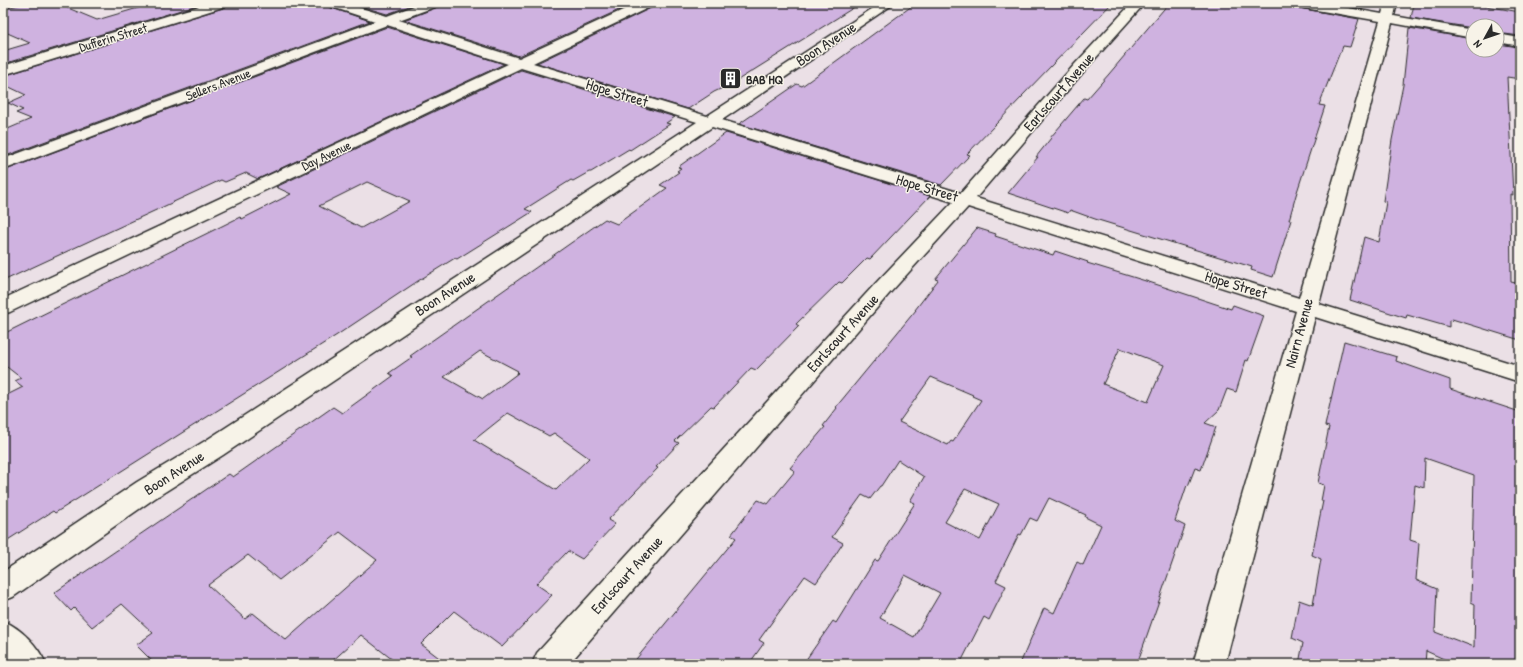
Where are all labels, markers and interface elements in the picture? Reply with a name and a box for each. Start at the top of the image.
street label: Boon Avenue [792,16,860,71]
street label: Dufferin Street [77,18,150,56]
north arrow [1465,18,1505,58]
text: N [1470,38,1485,51]
street label: Earlscourt Avenue [1018,48,1099,136]
street label: Sellers Avenue [183,63,253,105]
building icon: BAB HQ [717,66,743,92]
place label: BAB HQ [746,70,784,88]
street label: Hope Street [584,73,652,112]
street label: Day Avenue [298,136,354,174]
street label: Hope Street [894,168,962,207]
street label: Hope Street [1203,265,1271,304]
street label: Boon Avenue [411,266,479,321]
street label: Earlscourt Avenue [802,289,883,376]
street label: Nairn Avenue [1279,296,1318,370]
street label: Boon Avenue [140,445,208,500]
street label: Earlscourt Avenue [586,531,667,618]

